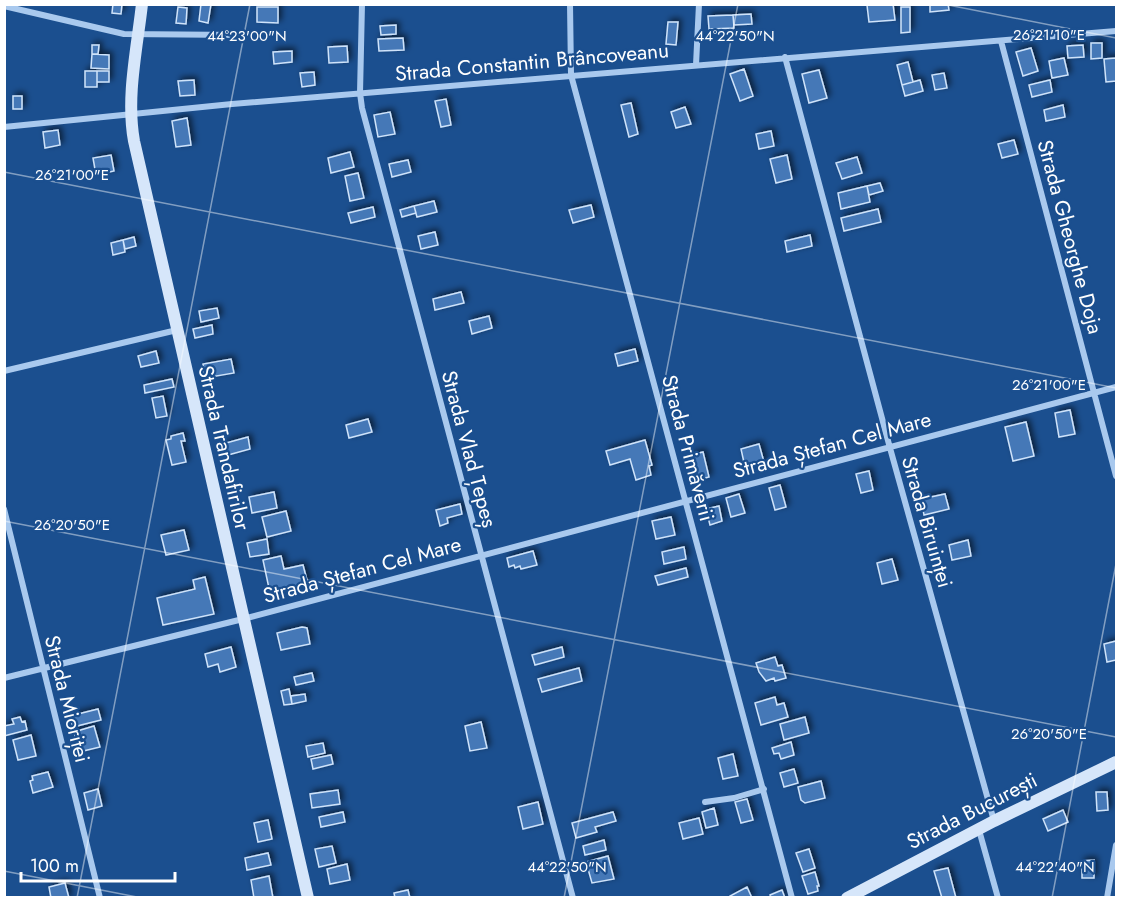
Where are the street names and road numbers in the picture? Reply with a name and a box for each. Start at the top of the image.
street label: Strada Constantin Brâncoveanu [394,35,670,89]
street label: Strada Gheorghe Doja [1030,137,1110,337]
street label: Strada Trandafirilor [190,363,258,534]
street label: Strada Vlad Țepeș [434,367,504,531]
street label: Strada Primăverii [654,372,722,524]
street label: Strada Ștefan Cel Mare [730,404,935,486]
street label: Strada Biruinței [894,453,960,591]
street label: Strada Ștefan Cel Mare [260,529,465,611]
street label: Strada Mioriței [37,632,97,766]
street label: Strada București [902,765,1042,857]

